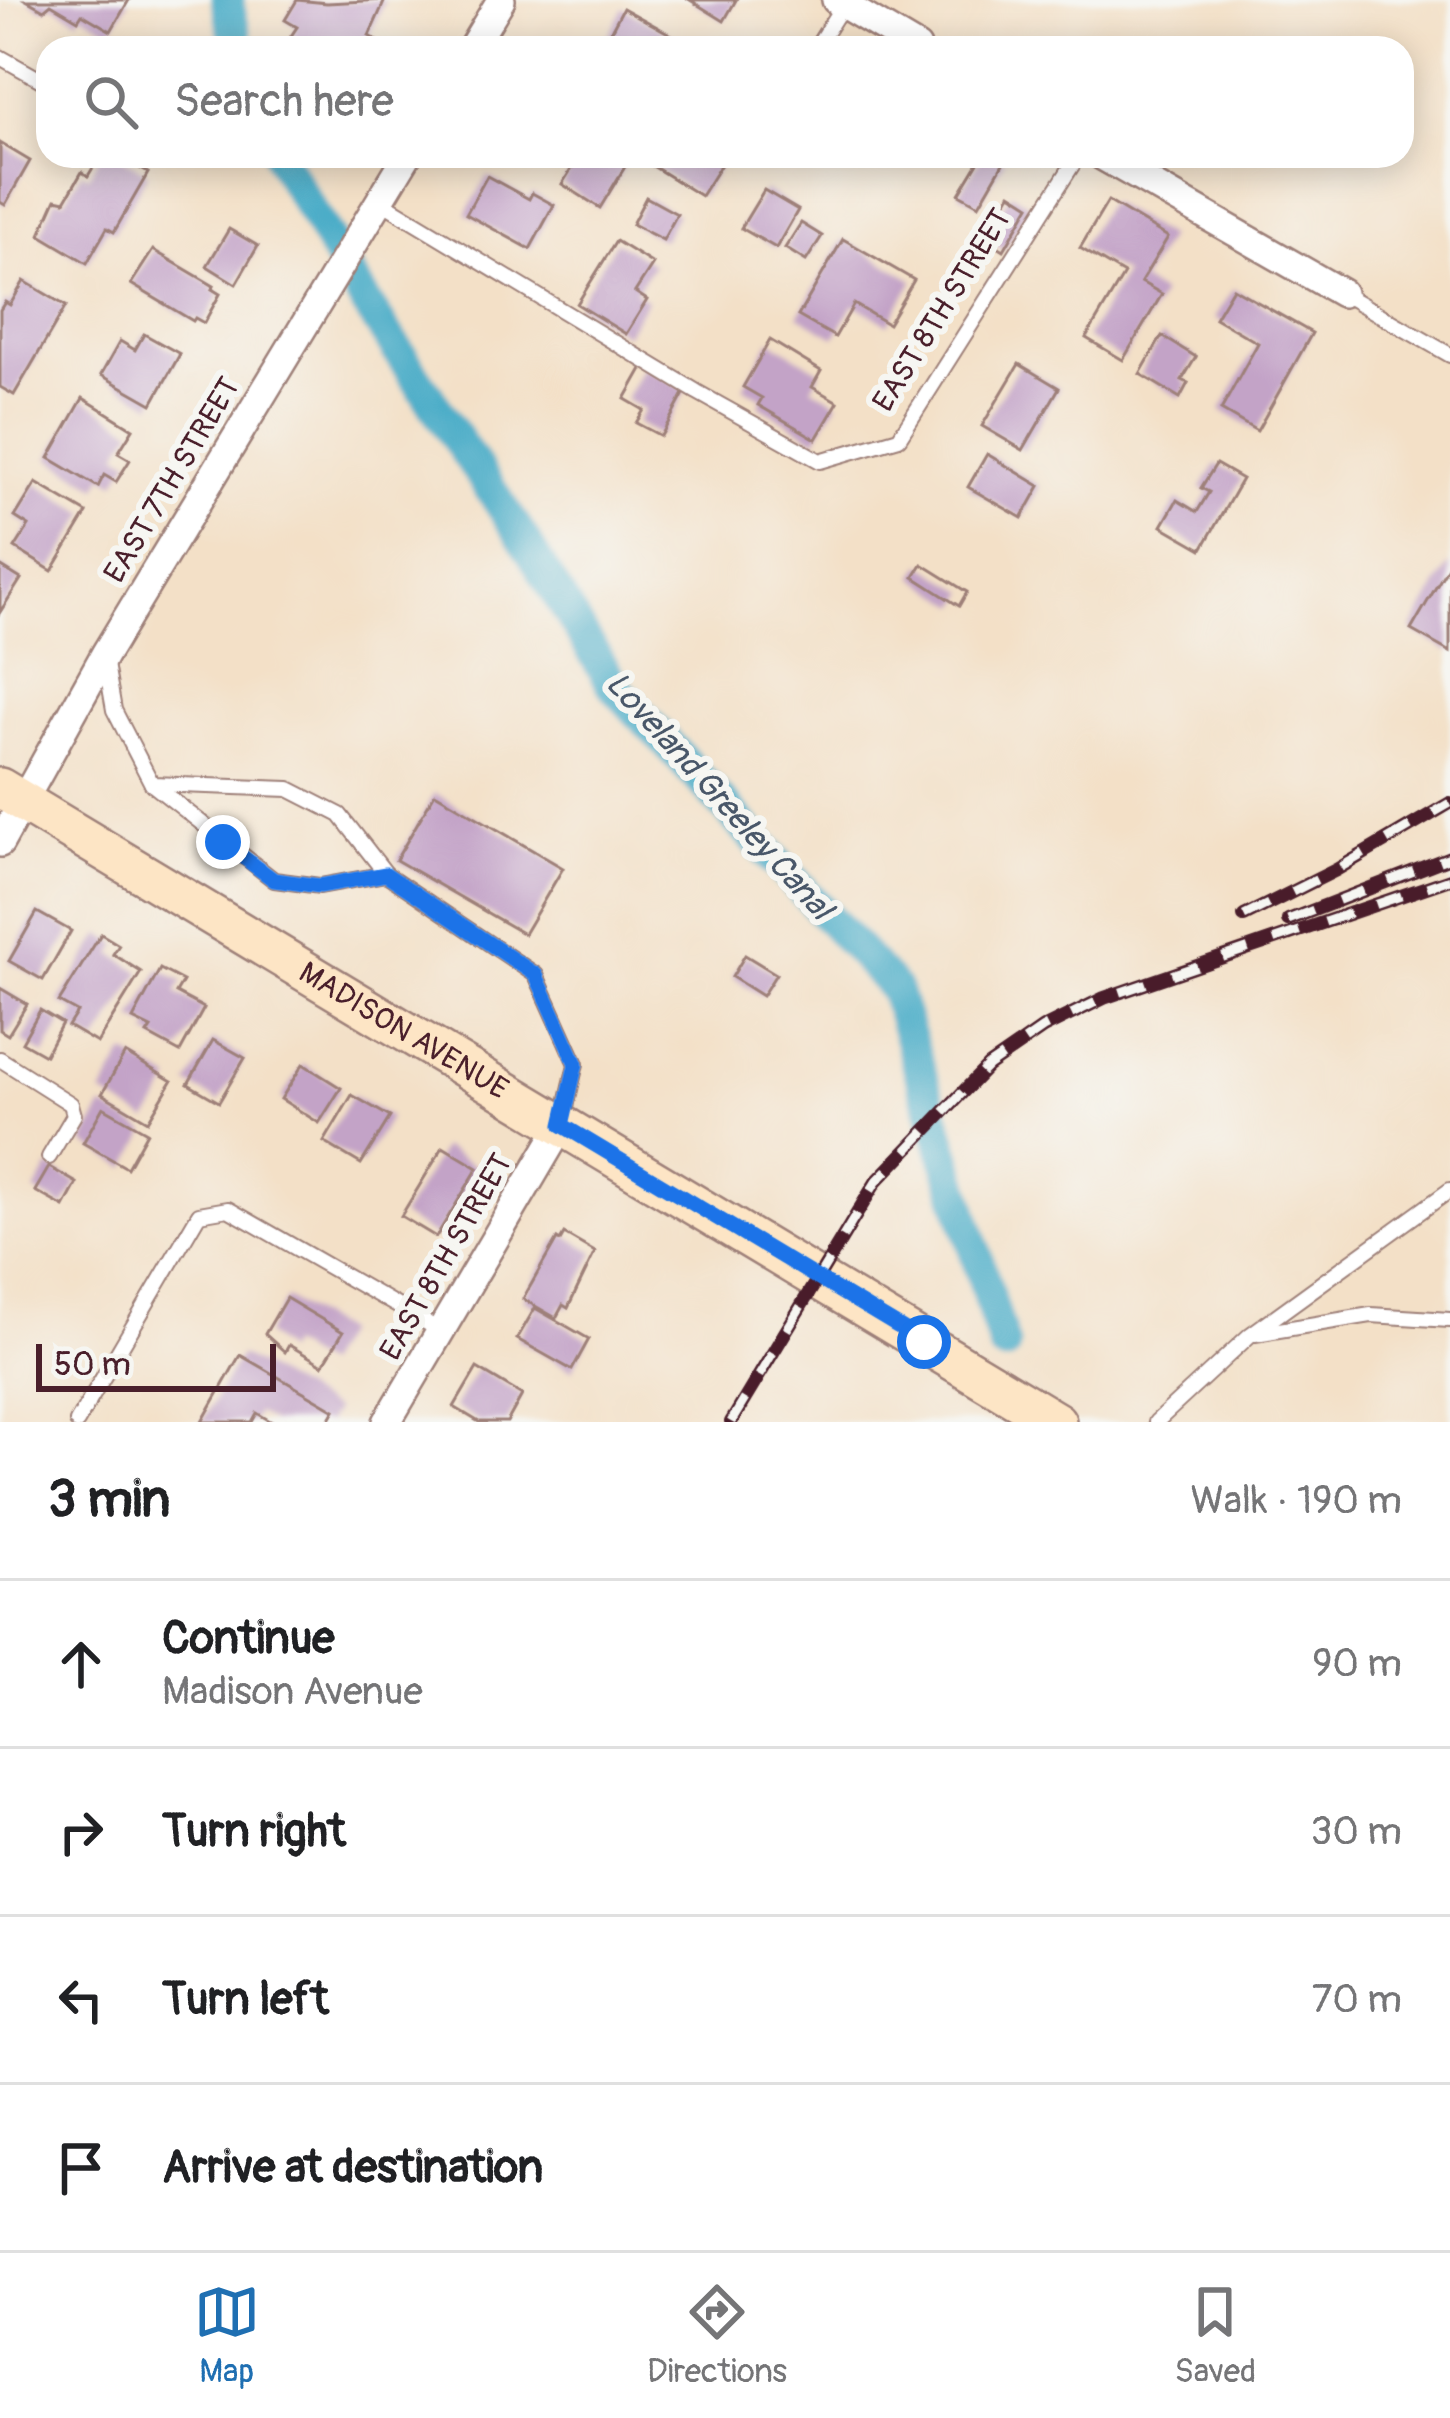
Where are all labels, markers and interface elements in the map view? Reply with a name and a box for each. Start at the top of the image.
search box [36,36,1414,168]
icon: search [78,69,144,135]
text: Search here [174,74,394,130]
street label: EAST 8TH STREET [865,202,1019,418]
street label: EAST 7TH STREET [96,371,248,589]
water label: Loveland Greeley Canal [597,664,843,931]
route end [196,815,250,869]
street label: MADISON AVENUE [293,954,515,1107]
street label: EAST 8TH STREET [372,1147,520,1367]
route start [897,1315,951,1369]
scale bar [36,1338,276,1391]
text: 50 m [54,1344,131,1385]
text: 3 min [48,1468,170,1532]
text: Walk · 190 m [1190,1476,1402,1525]
text: Continue [162,1611,335,1667]
icon: ahead [48,1631,114,1697]
text: 90 m [1312,1639,1402,1688]
text: Madison Avenue [162,1667,423,1716]
icon: right [48,1799,114,1865]
text: Turn right [162,1804,346,1860]
text: 30 m [1311,1807,1402,1856]
icon: left [48,1967,114,2033]
text: Turn left [162,1972,329,2028]
text: 70 m [1312,1975,1402,2024]
icon: arrive [48,2135,114,2201]
text: Arrive at destination [162,2140,543,2196]
tab: Map [194,2279,260,2392]
tab: Directions [647,2279,787,2392]
tab: Saved [1174,2279,1256,2392]

